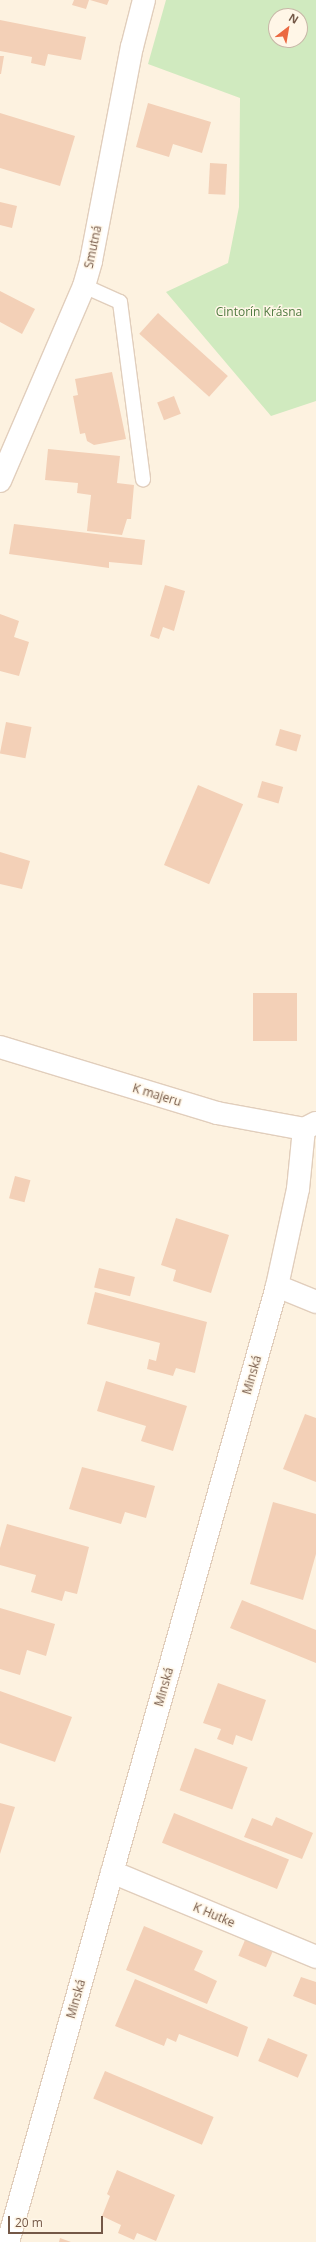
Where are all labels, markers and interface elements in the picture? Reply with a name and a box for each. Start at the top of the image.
north arrow [268,8,308,48]
text: N [286,9,302,27]
street label: Smutná [81,224,105,270]
park label: Cintorín Krásna [216,305,302,319]
street label: K majeru [131,1081,183,1109]
street label: Minská [240,1354,264,1396]
street label: Minská [152,1666,176,1708]
street label: K Hutke [191,1900,237,1930]
street label: Minská [64,1978,88,2020]
scale bar [10,2208,105,2234]
text: 20 m [15,2214,43,2231]

